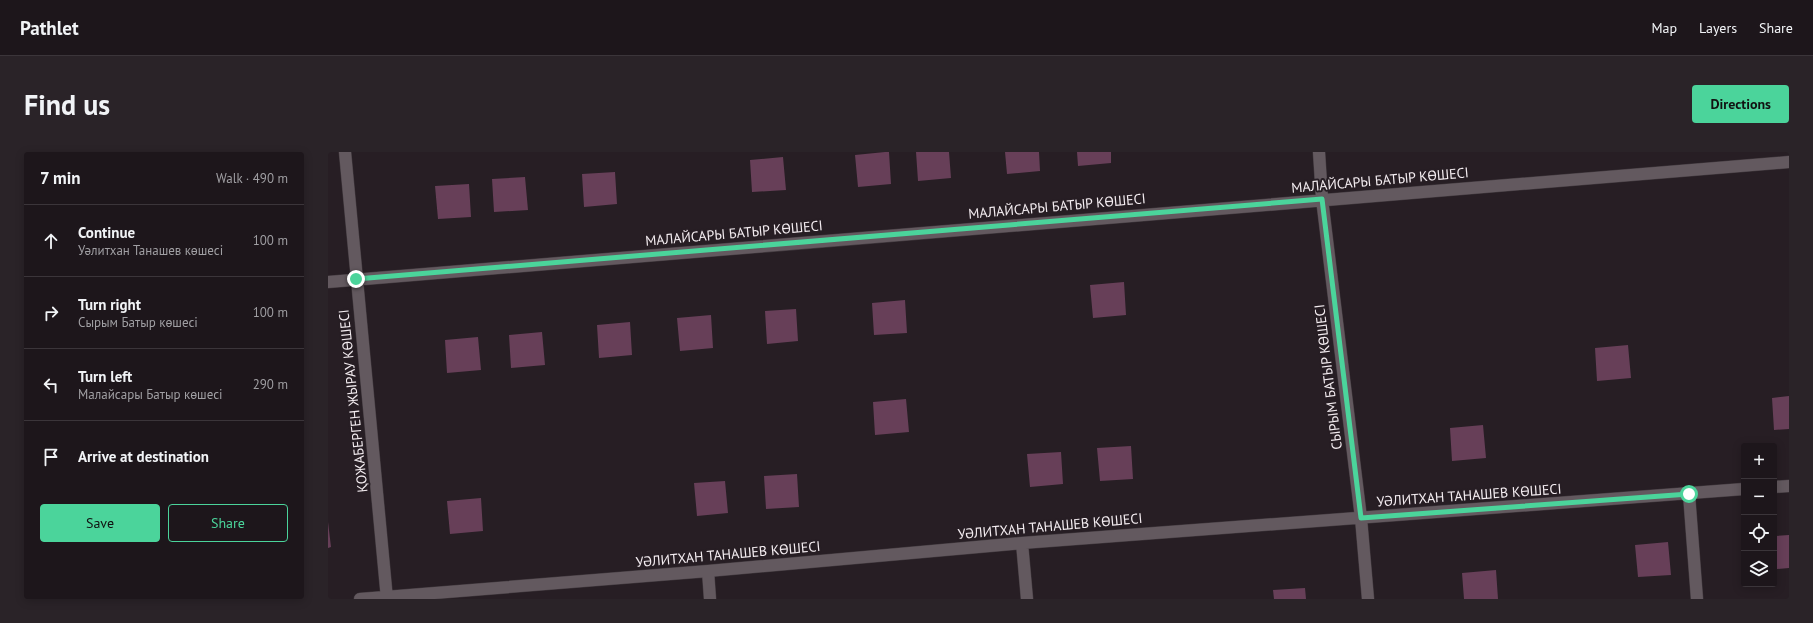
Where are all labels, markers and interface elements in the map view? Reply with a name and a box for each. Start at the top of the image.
text: Pathlet [20,16,79,40]
text: Map [1651,19,1677,37]
text: Layers [1699,19,1737,37]
text: Share [1759,19,1793,37]
button: Directions [1692,85,1789,123]
text: Find us [24,86,110,123]
street label: МАЛАЙСАРЫ БАТЫР КӨШЕСІ [1291,163,1469,197]
text: 7 min [40,167,81,189]
text: Walk · 490 m [216,170,288,187]
street label: МАЛАЙСАРЫ БАТЫР КӨШЕСІ [968,189,1146,223]
street label: МАЛАЙСАРЫ БАТЫР КӨШЕСІ [645,216,823,250]
text: Continue [78,223,135,242]
icon: ahead [40,230,62,252]
text: 100 m [253,232,288,249]
text: Уәлитхан Танашев көшесі [78,242,223,259]
route end [347,270,365,288]
text: Turn right [78,295,141,314]
icon: right [40,302,62,324]
street label: СЫРЫМ БАТЫР КӨШЕСІ [1310,303,1346,451]
text: 100 m [253,304,288,321]
street label: ҚОЖАБЕРГЕН ЖЫРАУ КӨШЕСІ [334,308,372,494]
text: Сырым Батыр көшесі [78,314,198,331]
text: Turn left [78,367,132,386]
icon: left [40,374,62,396]
text: 290 m [253,376,288,393]
text: Малайсары Батыр көшесі [78,386,222,403]
map controls [1741,443,1777,587]
button: + [1741,443,1777,479]
icon: arrive [40,446,62,468]
text: Arrive at destination [78,447,209,466]
button: − [1741,479,1777,515]
street label: УӘЛИТХАН ТАНАШЕВ КӨШЕСІ [1376,480,1562,510]
route start [1680,485,1698,503]
button: Save [40,504,160,542]
button: Share [168,504,288,542]
street label: УӘЛИТХАН ТАНАШЕВ КӨШЕСІ [957,509,1143,543]
button: locate [1741,515,1777,551]
street label: УӘЛИТХАН ТАНАШЕВ КӨШЕСІ [635,537,821,571]
button: layers [1741,551,1777,587]

